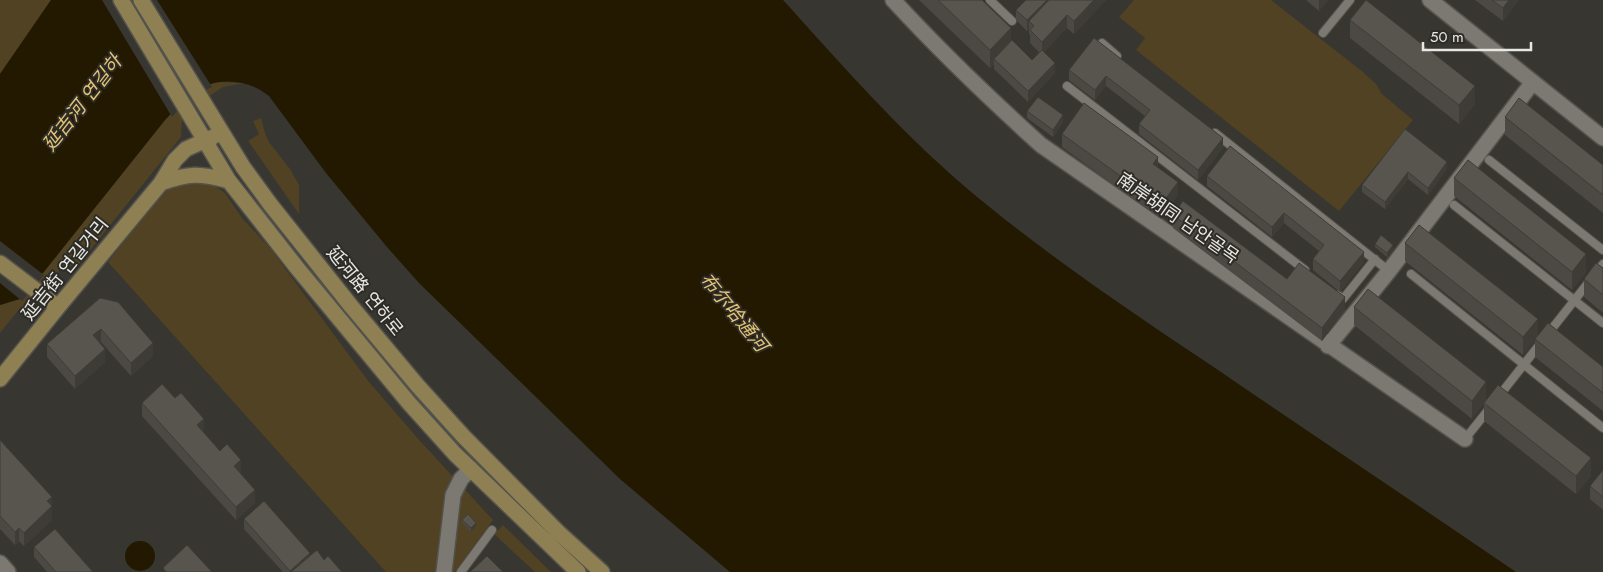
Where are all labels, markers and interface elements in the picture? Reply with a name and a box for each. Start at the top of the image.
scale bar [1423,20,1530,52]
text: 50 m [1430,26,1464,48]
water label: 延吉河 연길하 [36,47,130,157]
street label: 南岸胡同 남안골목 [1112,166,1244,270]
street label: 延吉街 연길거리 [15,212,115,326]
street label: 延河路 연하로 [321,240,409,342]
water label: 布尔哈通河 [694,267,777,361]

